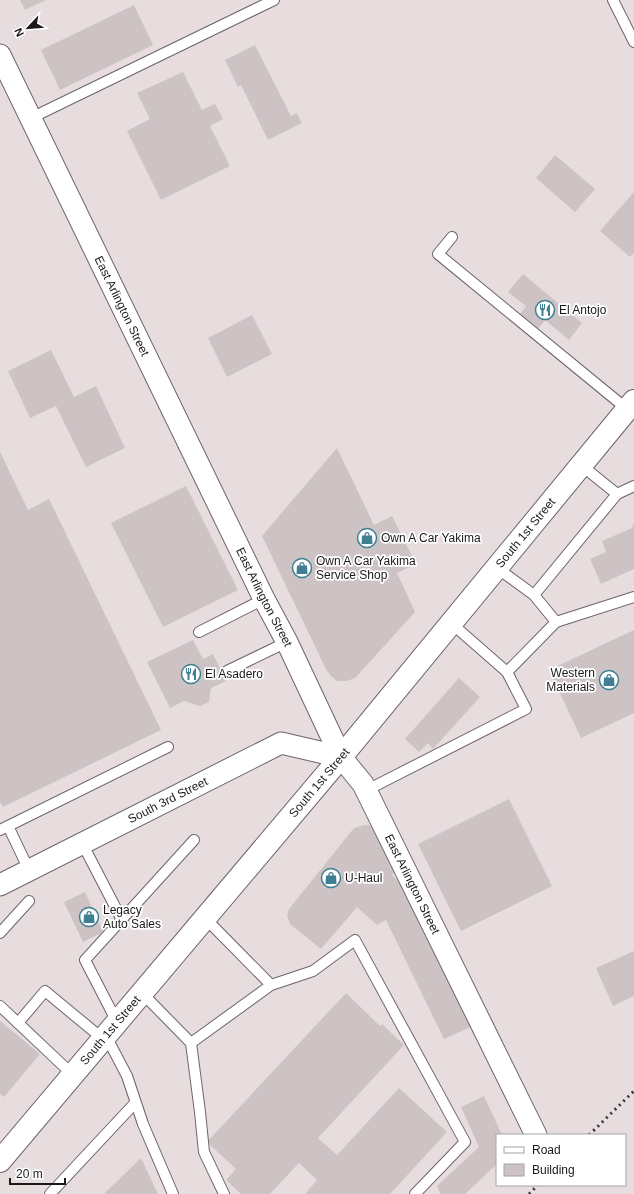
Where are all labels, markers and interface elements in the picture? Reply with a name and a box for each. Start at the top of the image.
north arrow [8,8,48,48]
text: N [12,26,26,39]
street label: East Arlington Street [92,254,152,359]
restaurant icon: El Antojo [534,299,556,321]
place label: El Antojo [559,303,607,317]
street label: South 1st Street [493,495,559,571]
shop icon: Own A Car Yakima [356,527,378,549]
place label: Own A Car Yakima [381,531,481,545]
street label: East Arlington Street [233,545,295,650]
place label: Own A Car Yakima Service Shop [316,554,416,582]
shop icon: Own A Car Yakima Service Shop [291,557,313,579]
restaurant icon: El Asadero [180,663,202,685]
place label: Western Materials [546,666,595,694]
place label: El Asadero [205,667,263,681]
shop icon: Western Materials [598,669,620,691]
street label: South 1st Street [286,745,353,820]
street label: South 3rd Street [126,774,211,826]
street label: East Arlington Street [382,832,443,937]
shop icon: U-Haul [320,867,342,889]
place label: U-Haul [345,871,382,885]
place label: Legacy Auto Sales [103,903,161,931]
shop icon: Legacy Auto Sales [78,906,100,928]
street label: South 1st Street [77,992,144,1068]
legend [496,1134,626,1186]
text: Road [532,1143,561,1157]
scale bar [10,1160,65,1186]
text: Building [532,1163,575,1177]
text: 20 m [16,1167,43,1181]

